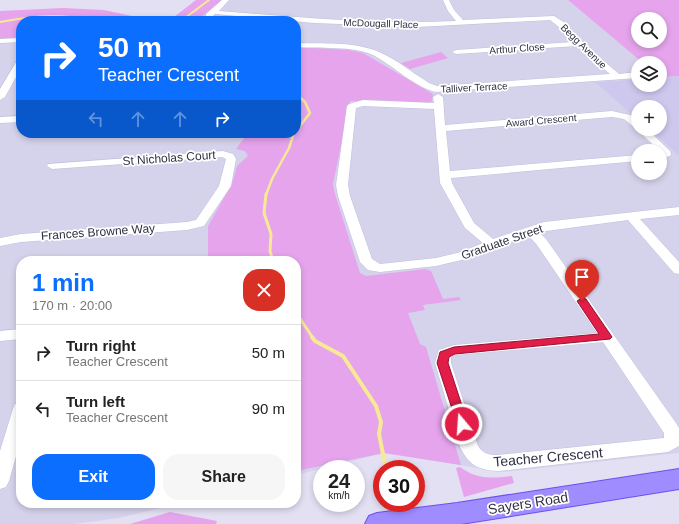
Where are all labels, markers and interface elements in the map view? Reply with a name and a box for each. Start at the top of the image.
map controls [631,12,667,180]
button: search [631,12,667,48]
street label: McDougall Place [343,17,419,30]
street label: Begg Avenue [558,22,609,71]
icon: right [32,32,84,84]
text: 50 m [98,32,162,63]
street label: Arthur Close [489,41,546,56]
button: layers [631,56,667,92]
text: Teacher Crescent [98,65,239,85]
street label: Talliver Terrace [440,80,508,95]
button: + [631,100,667,136]
icon: left [85,108,107,130]
icon: ahead [127,108,149,130]
icon: ahead [169,108,191,130]
icon: right [211,108,233,130]
street label: Award Crescent [505,112,577,129]
button: − [631,144,667,180]
street label: St Nicholas Court [122,148,217,168]
street label: Frances Browne Way [41,221,155,243]
street label: Graduate Street [459,221,545,263]
pin [565,260,599,301]
icon: arrive [571,266,593,288]
text: 1 min [32,269,95,296]
button: close [243,269,285,311]
text: 170 m · 20:00 [32,298,112,313]
text: Turn right [66,337,136,354]
icon: right [32,342,54,364]
text: 50 m [252,344,285,361]
text: Teacher Crescent [66,354,168,369]
text: Turn left [66,393,125,410]
icon: left [32,398,54,420]
text: 90 m [252,400,285,417]
position arrow [441,403,483,445]
text: Teacher Crescent [66,410,168,425]
street label: Teacher Crescent [493,444,603,470]
button: Exit [32,454,155,500]
button: Share [163,454,285,500]
speed limit sign: 30 [373,460,425,512]
text: 24 [328,470,350,492]
street label: Sayers Road [487,489,569,517]
text: km/h [328,490,350,501]

